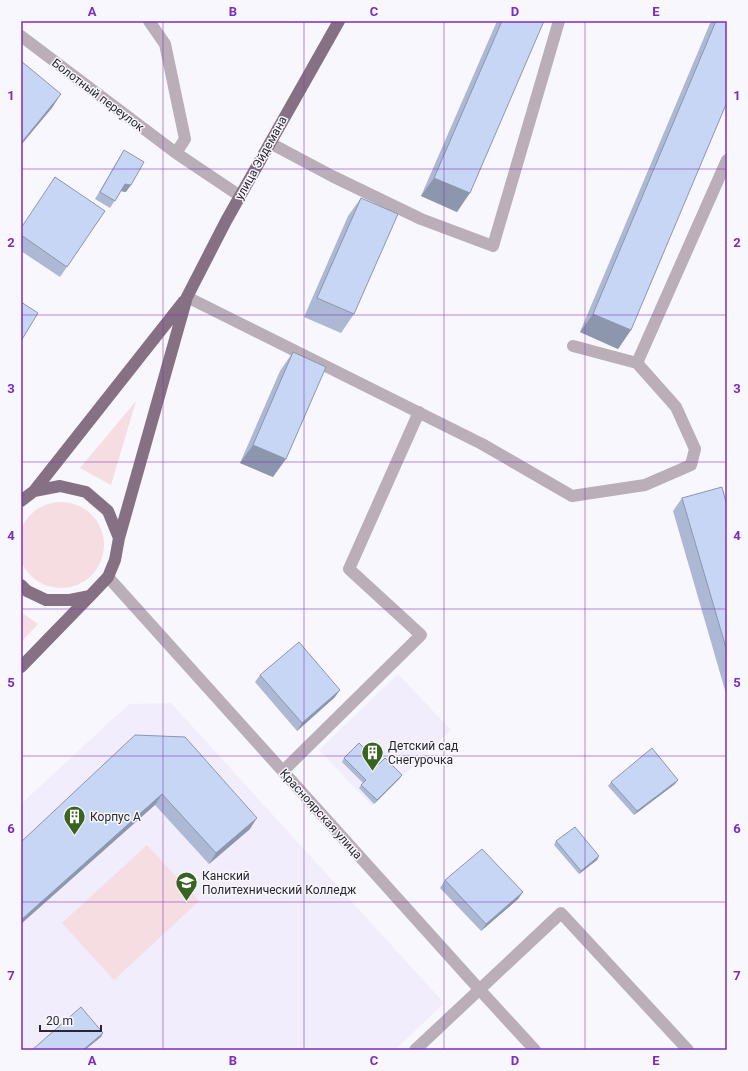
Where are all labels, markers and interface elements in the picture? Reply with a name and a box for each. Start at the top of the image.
text: A [88,4,97,19]
text: B [229,4,237,19]
text: C [370,4,379,19]
text: D [511,4,519,19]
text: E [652,4,660,19]
street label: Болотный переулок [49,56,147,135]
text: 1 [7,88,15,103]
text: 1 [733,88,741,103]
street label: улица Эйдемана [232,114,290,202]
text: 2 [7,235,15,250]
text: 2 [733,235,741,250]
text: 3 [7,381,15,396]
text: 3 [733,381,741,396]
text: 4 [7,528,15,543]
text: 4 [733,528,741,543]
text: 5 [7,675,15,690]
text: 5 [733,675,741,690]
place label: Детский сад Снегурочка [388,739,458,767]
building icon: Детский сад Снегурочка [360,740,386,773]
street label: Красноярская улица [277,766,365,862]
building icon: Корпус А [61,804,87,837]
place label: Корпус А [90,810,141,824]
text: 6 [7,821,15,836]
text: 6 [733,821,741,836]
place label: Канский Политехнический Колледж [202,869,357,897]
school or university icon: Канский Политехнический Колледж [174,870,200,903]
text: 7 [7,968,15,983]
text: 7 [733,968,741,983]
scale bar [40,1007,101,1033]
text: 20 m [46,1014,73,1028]
text: A [88,1053,97,1068]
text: B [229,1053,237,1068]
text: C [370,1053,379,1068]
text: D [511,1053,519,1068]
text: E [652,1053,660,1068]

